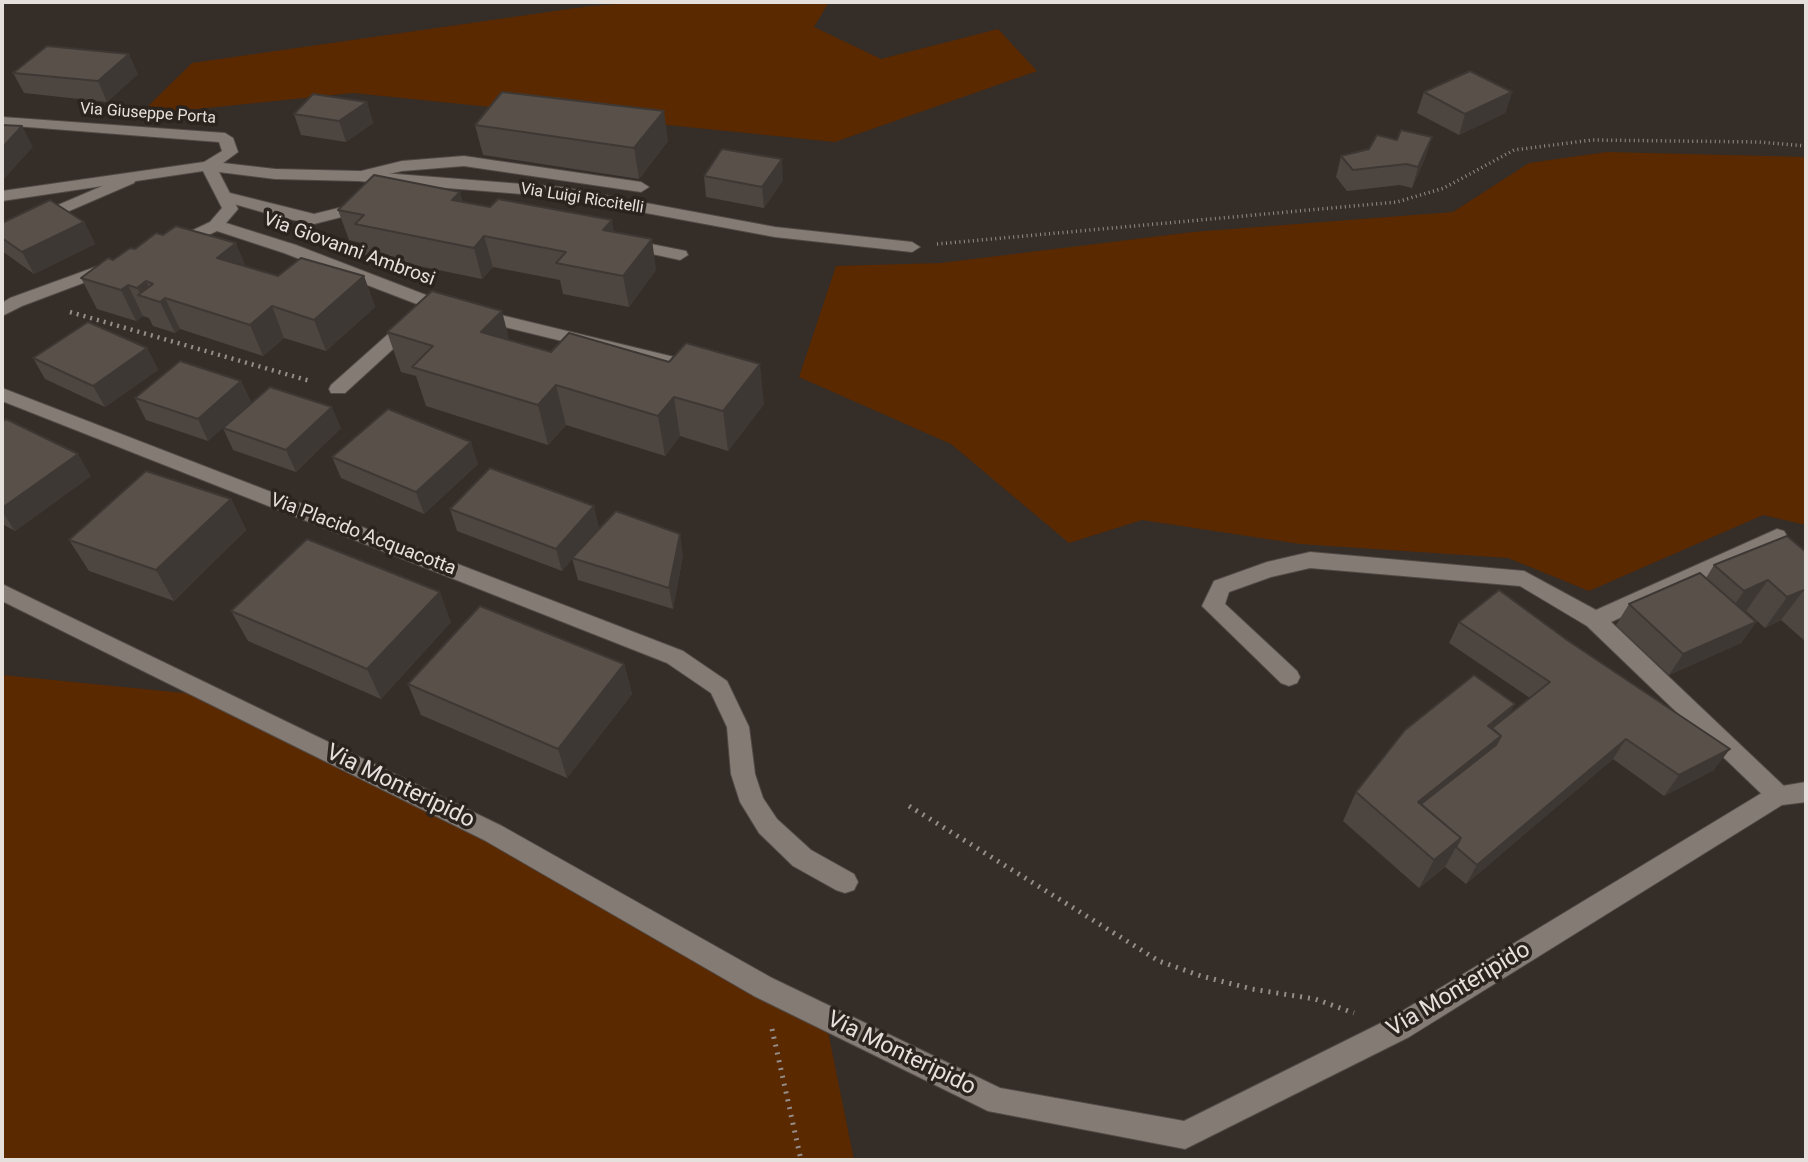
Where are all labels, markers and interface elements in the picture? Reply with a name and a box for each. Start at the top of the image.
street label: Via Giuseppe Porta [79,100,217,128]
street label: Via Luigi Riccitelli [519,180,645,218]
street label: Via Giovanni Ambrosi [260,208,438,292]
street label: Via Placido Acquacotta [267,489,459,581]
street label: Via Monteripido [321,739,479,835]
street label: Via Monteripido [1382,936,1536,1044]
street label: Via Monteripido [822,1006,980,1102]

